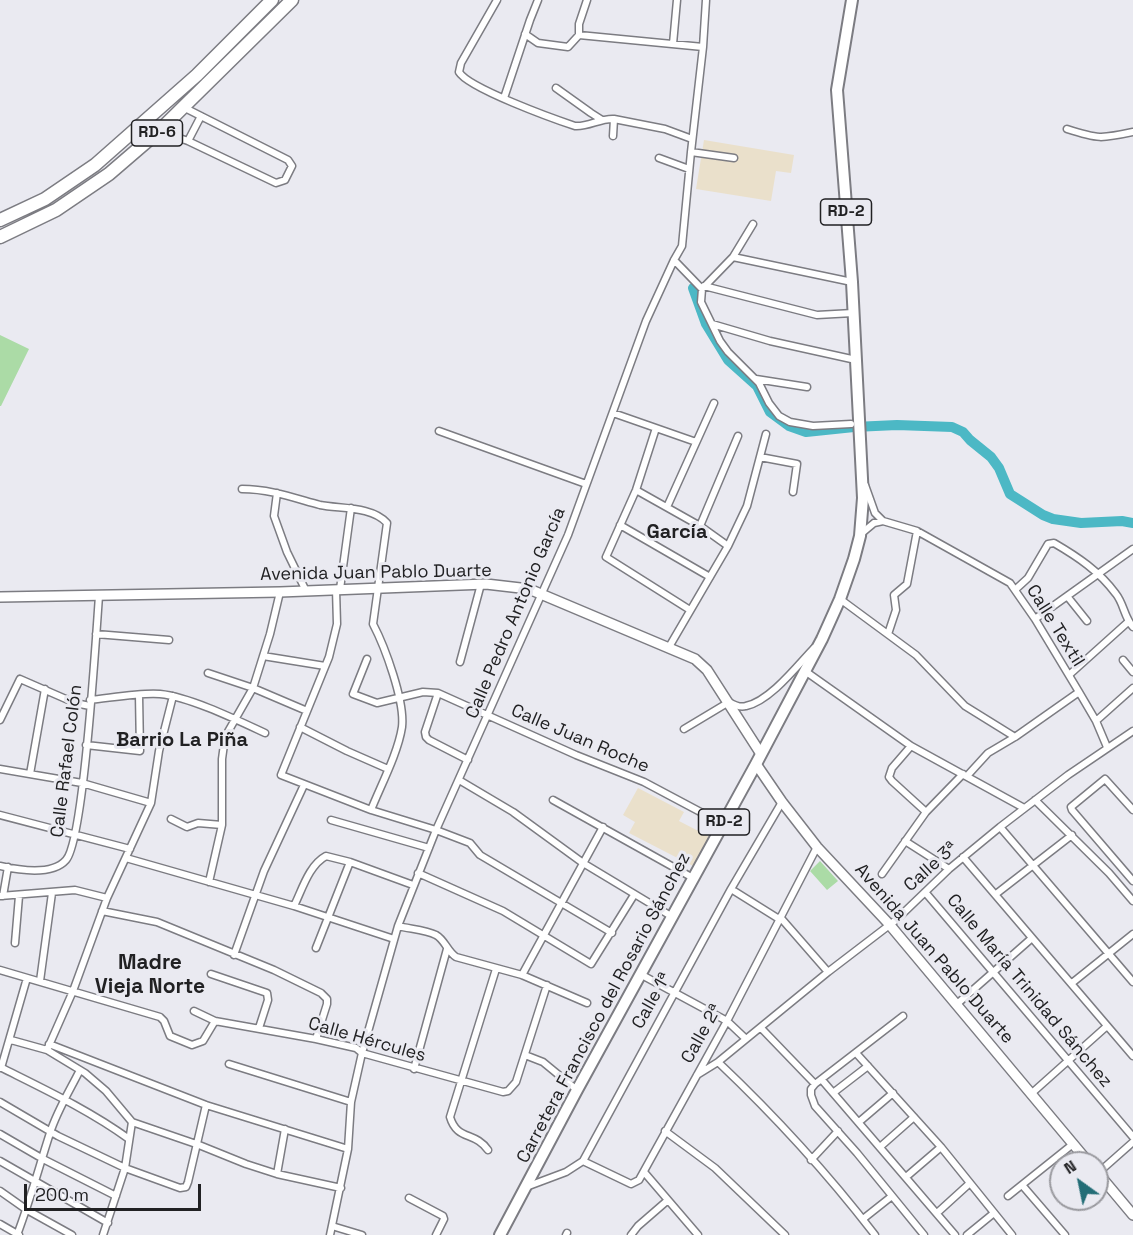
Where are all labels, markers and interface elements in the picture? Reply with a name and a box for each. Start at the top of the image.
road number: RD-6 [132,120,182,146]
road number: RD-2 [820,199,872,225]
street label: Calle Pedro Antonio García [462,504,570,722]
district label: García [647,521,707,545]
street label: Avenida Juan Pablo Duarte [260,560,492,586]
street label: Calle Textil [1021,581,1089,671]
street label: Calle Rafael Colón [47,683,87,839]
street label: Calle Juan Roche [508,700,652,778]
district label: Barrio La Piña [116,729,248,753]
road number: RD-2 [698,809,750,835]
street label: Calle 3ª [900,837,962,897]
street label: Carretera Francisco del Rosario Sánchez [513,849,695,1167]
street label: Avenida Juan Pablo Duarte [850,859,1018,1049]
street label: Calle María Trinidad Sánchez [942,890,1116,1092]
district label: Madre Vieja Norte [95,950,205,1000]
street label: Calle 1ª [628,969,676,1033]
street label: Calle 2ª [677,1001,727,1067]
street label: Calle Hércules [306,1013,428,1067]
north arrow [1049,1151,1109,1211]
text: N [1060,1155,1080,1179]
scale bar [27,1172,204,1210]
text: 200 m [35,1183,89,1206]

